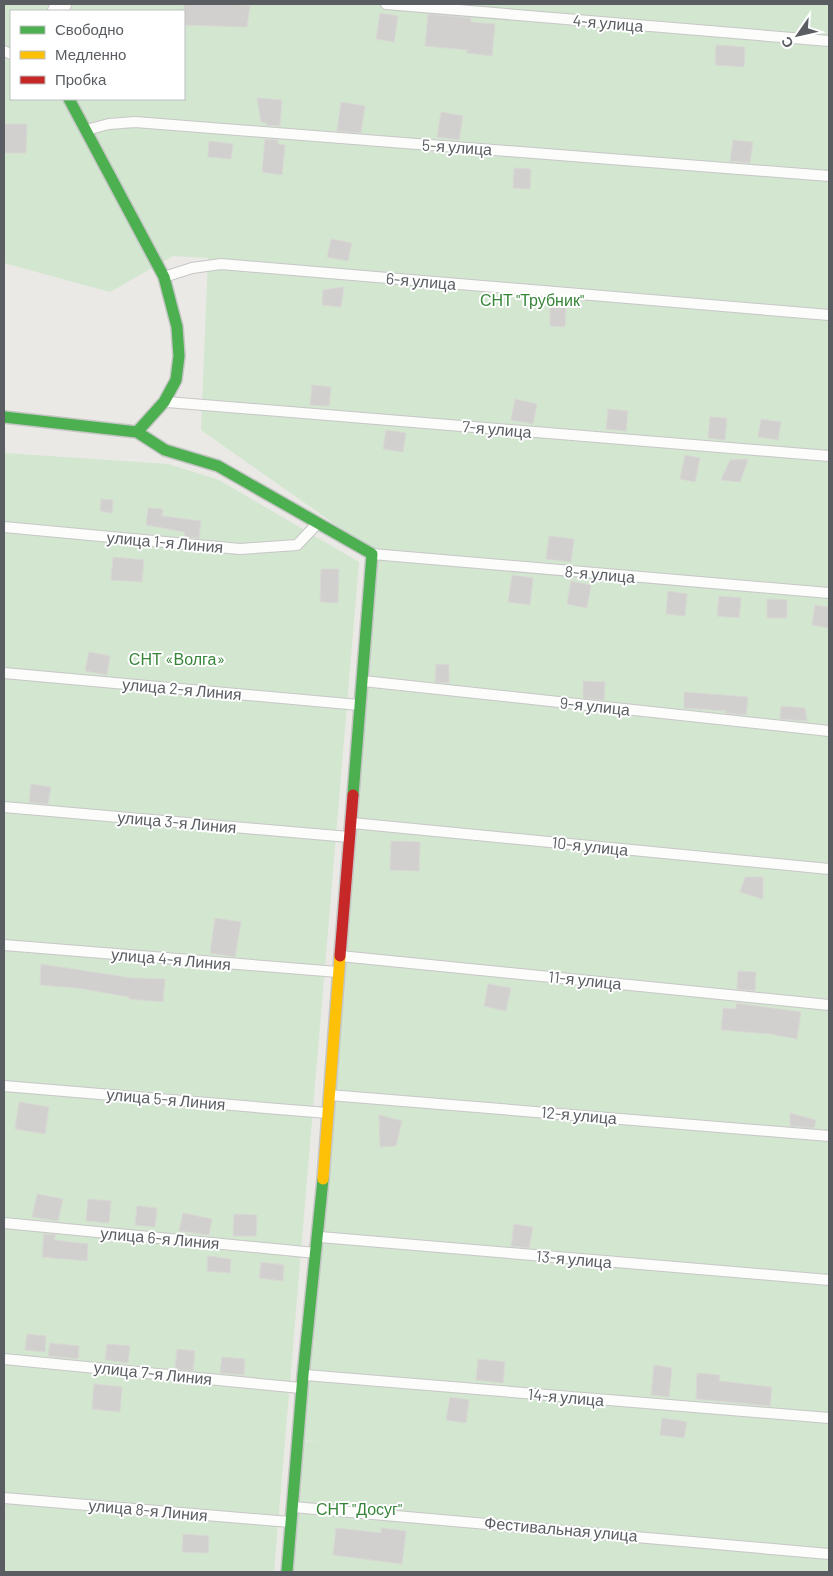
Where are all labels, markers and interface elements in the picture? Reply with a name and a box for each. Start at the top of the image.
legend [10,10,185,100]
street label: 4-я улица [572,10,644,35]
north arrow [773,10,823,60]
text: Свободно [55,20,124,38]
text: С [777,34,797,51]
text: Медленно [55,45,126,63]
text: Пробка [55,70,107,88]
street label: 5-я улица [421,135,493,158]
street label: 6-я улица [385,268,457,293]
park label: СНТ "Трубник" [480,290,584,309]
street label: 7-я улица [461,416,533,441]
street label: улица 1-я Линия [106,527,224,556]
street label: 8-я улица [564,561,636,586]
park label: СНТ «Волга» [129,649,225,668]
street label: улица 2-я Линия [122,674,243,703]
street label: 9-я улица [559,692,631,719]
street label: улица 3-я Линия [117,807,237,836]
street label: 10-я улица [551,832,629,859]
street label: улица 4-я Линия [110,944,232,973]
street label: 11-я улица [548,966,623,993]
street label: улица 5-я Линия [106,1084,226,1113]
street label: 12-я улица [540,1102,618,1127]
street label: улица 6-я Линия [100,1223,220,1252]
street label: 13-я улица [535,1246,613,1271]
street label: улица 7-я Линия [93,1357,213,1388]
street label: 14-я улица [527,1384,605,1409]
street label: улица 8-я Линия [88,1495,208,1524]
park label: СНТ "Досуг" [316,1499,402,1518]
street label: Фестивальная улица [484,1512,639,1545]

